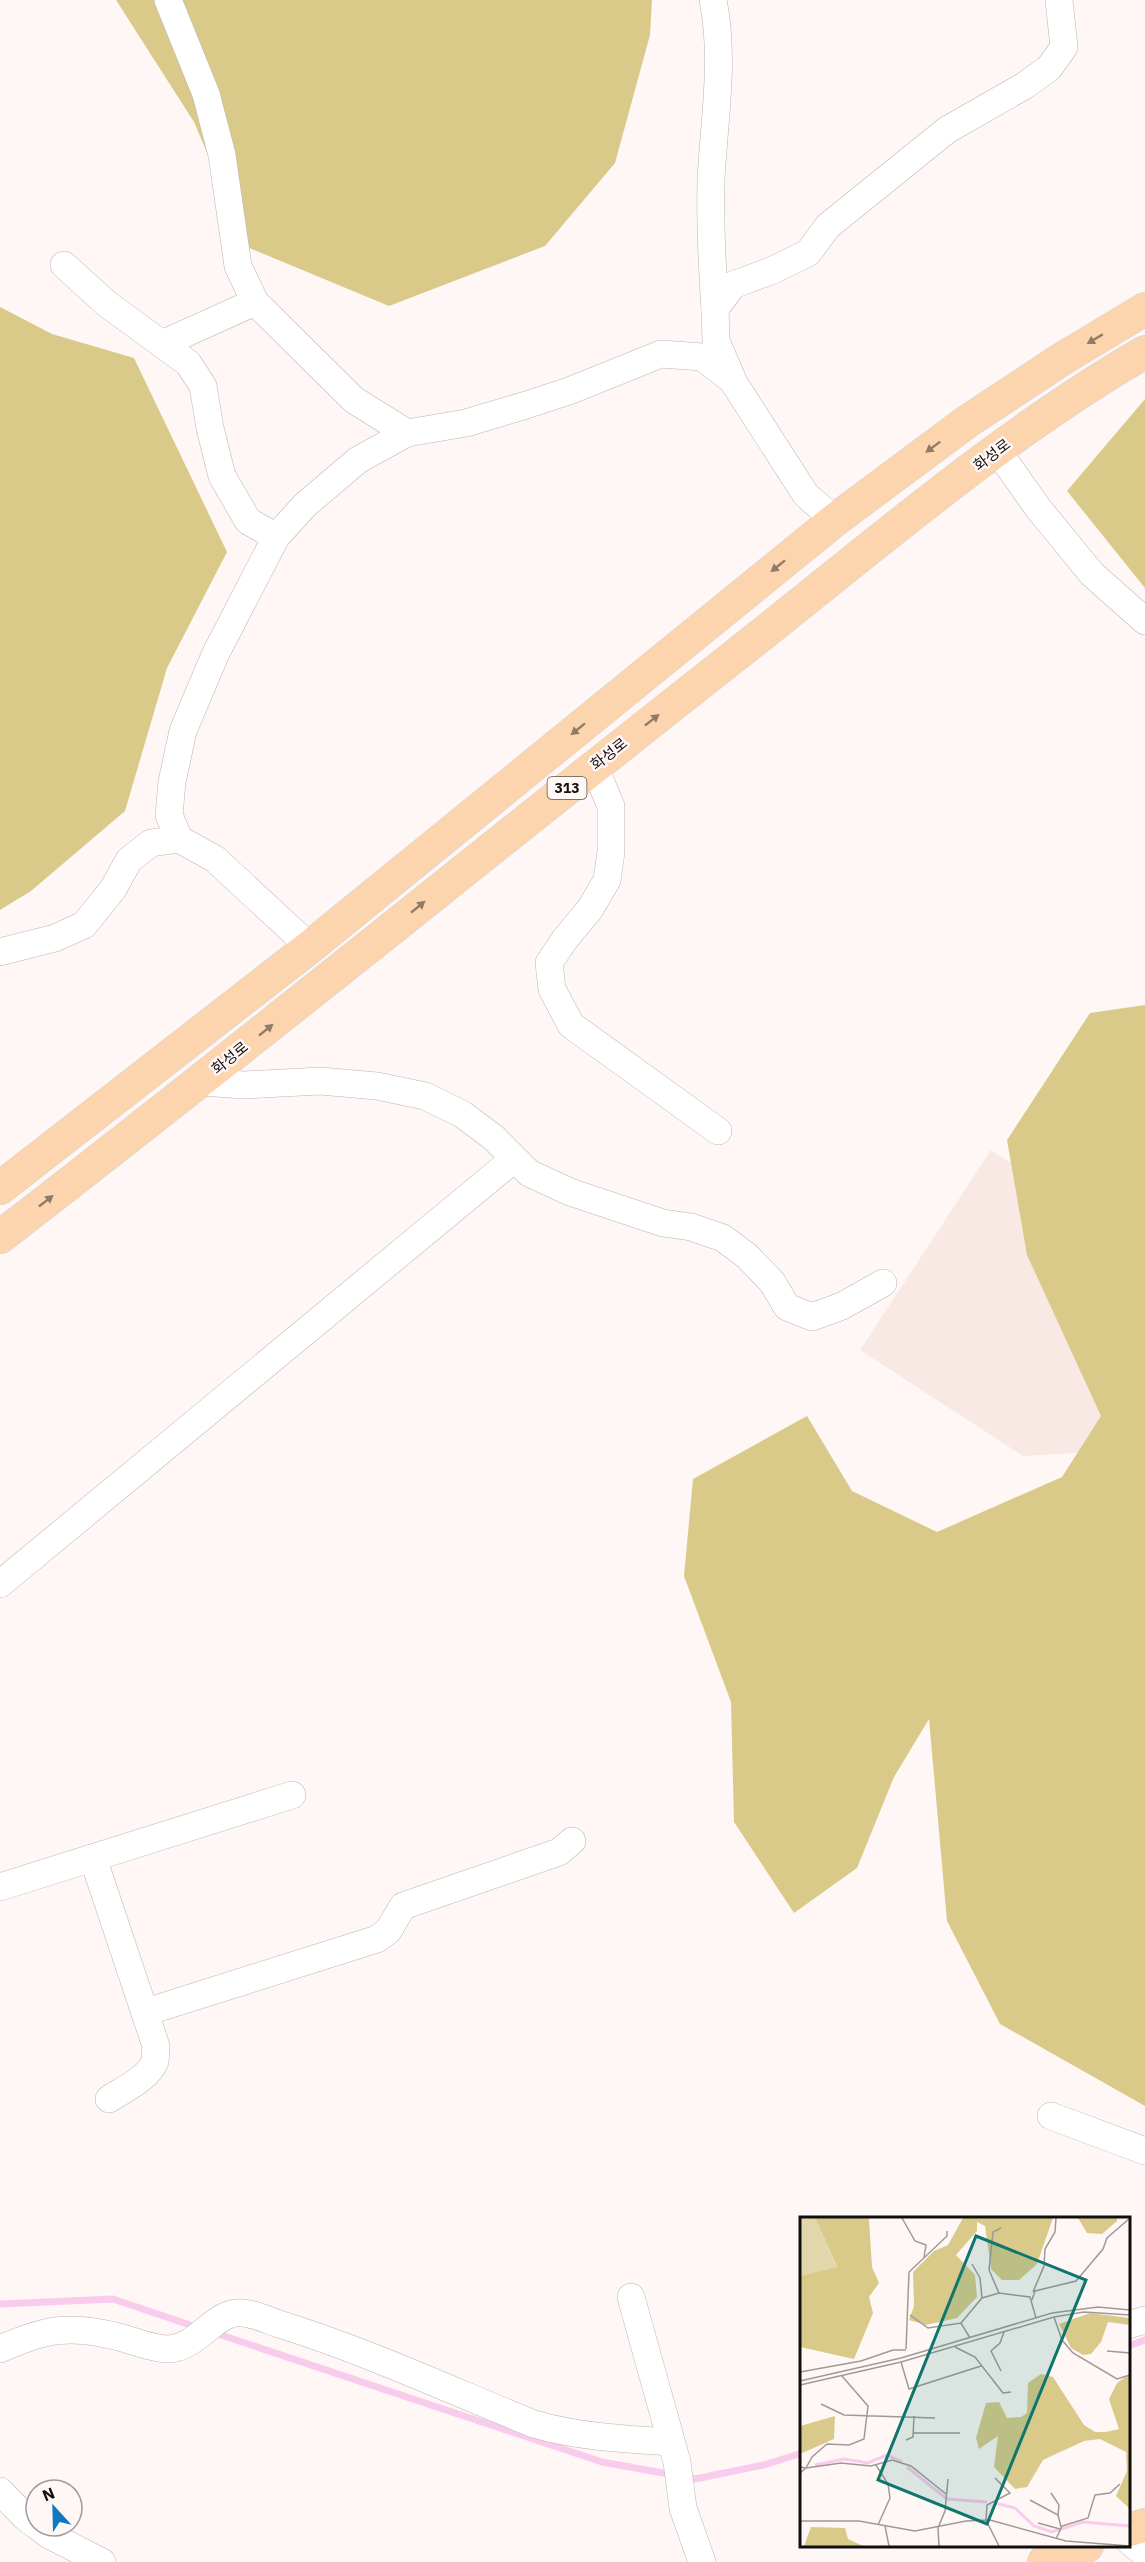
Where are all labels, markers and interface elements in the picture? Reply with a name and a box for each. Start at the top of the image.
one-way arrow [1086,334,1103,344]
street label: 화성로 [969,435,1014,475]
one-way arrow [925,441,941,453]
one-way arrow [771,560,786,572]
one-way arrow [645,715,660,727]
one-way arrow [570,722,586,735]
street label: 화성로 [587,733,631,774]
road number: 313 [548,777,586,799]
one-way arrow [410,901,426,914]
one-way arrow [258,1023,274,1036]
street label: 화성로 [208,1037,252,1078]
one-way arrow [39,1196,54,1208]
inset map [800,2217,1130,2547]
north arrow [24,2478,84,2538]
text: N [39,2483,58,2506]

